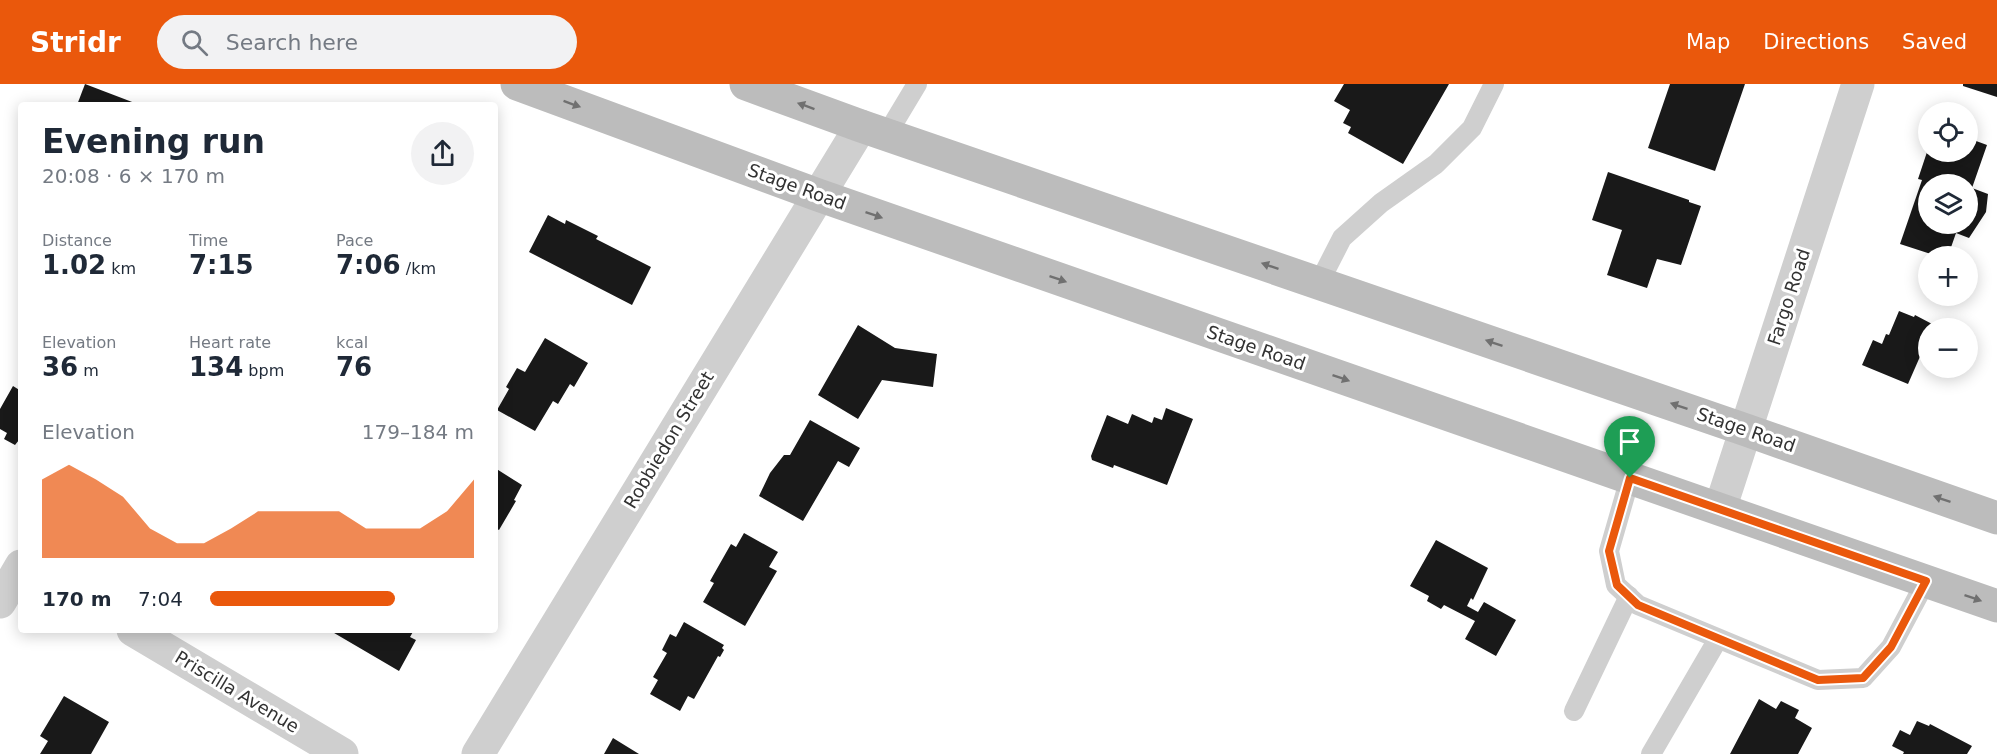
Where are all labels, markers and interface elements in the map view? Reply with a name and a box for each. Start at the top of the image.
search box [157,15,577,69]
text: Stridr [30,26,121,59]
icon: search [178,26,211,59]
text: Search here [226,30,358,55]
text: Map [1686,30,1730,54]
text: Directions [1763,30,1869,54]
text: Saved [1902,30,1967,54]
one-way arrow [563,100,581,110]
one-way arrow [797,100,815,110]
map controls [1918,102,1978,378]
button: locate [1918,102,1978,162]
text: Evening run [42,122,265,161]
button: share [411,122,474,185]
street label: Stage Road [745,159,849,214]
text: 20:08 · 6 × 170 m [42,164,225,188]
button: layers [1918,174,1978,234]
one-way arrow [865,210,883,220]
text: Distance [42,231,112,250]
text: Time [189,231,228,250]
text: Pace [336,231,373,250]
street label: Fargo Road [1763,246,1814,348]
button: + [1918,246,1978,306]
text: 1.02 [42,250,106,280]
text: 7:15 [189,250,254,280]
text: 7:06 [336,250,401,280]
text: km [106,259,136,278]
text: /km [401,259,436,278]
one-way arrow [1261,261,1279,271]
one-way arrow [1049,275,1067,284]
button: − [1918,318,1978,378]
street label: Stage Road [1204,321,1308,374]
text: Elevation [42,333,116,352]
text: Heart rate [189,333,271,352]
text: kcal [336,333,368,352]
one-way arrow [1485,338,1503,347]
text: 36 [42,352,78,382]
text: 134 [189,352,243,382]
text: 76 [336,352,372,382]
text: m [78,361,99,380]
text: bpm [243,361,284,380]
street label: Robbiedon Street [619,368,718,512]
one-way arrow [1332,373,1350,383]
one-way arrow [1670,401,1688,411]
street label: Stage Road [1694,403,1798,456]
pin [1604,416,1655,478]
text: Elevation [42,420,135,444]
text: 179–184 m [362,420,474,444]
icon: arrive [1613,425,1646,458]
one-way arrow [1933,493,1951,503]
text: 170 m [42,587,112,611]
text: 7:04 [138,587,183,611]
one-way arrow [1964,593,1982,603]
street label: Priscilla Avenue [171,646,303,737]

